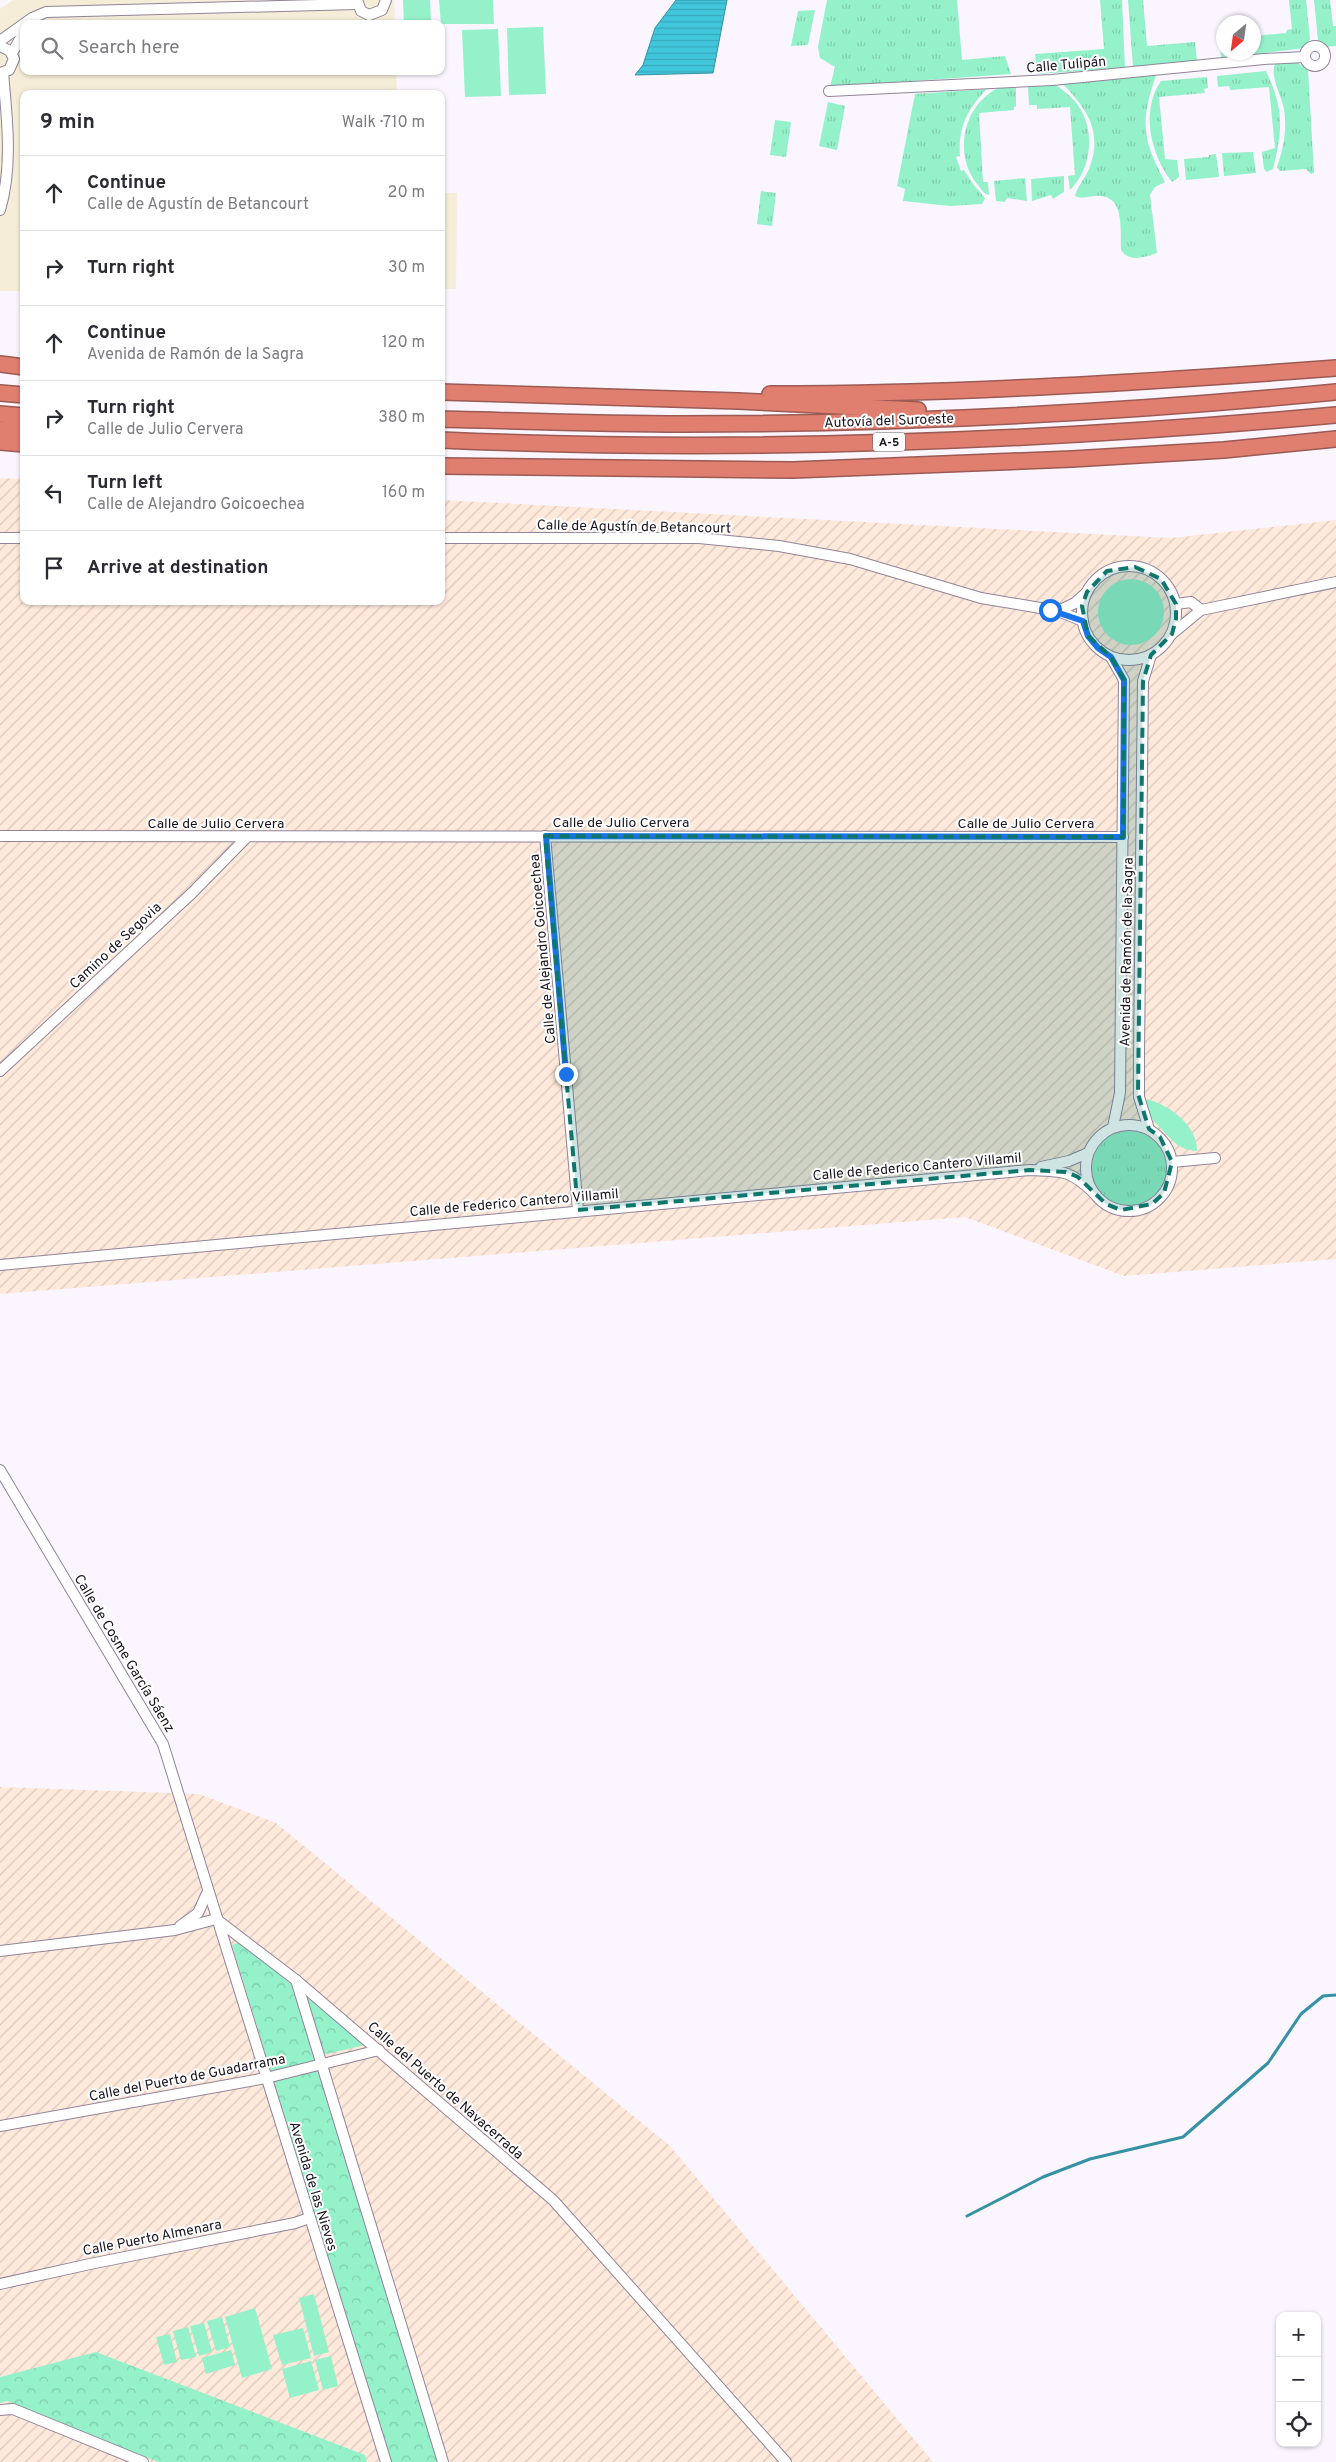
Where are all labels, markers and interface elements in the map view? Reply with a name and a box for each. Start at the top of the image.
north arrow [1216,15,1261,60]
search box [20,20,445,75]
icon: search [38,34,66,62]
text: Search here [78,36,180,60]
street label: Calle Tulipán [1026,54,1107,77]
text: 9 min [40,109,95,136]
text: Walk · 710 m [342,113,425,133]
text: Continue [87,171,166,195]
icon: ahead [40,179,68,207]
text: 20 m [388,183,425,203]
text: Calle de Agustín de Betancourt [87,195,309,215]
icon: right [40,254,68,282]
text: Turn right [87,256,175,280]
text: 30 m [388,258,425,278]
text: Continue [87,321,166,345]
icon: ahead [40,329,68,357]
text: 120 m [382,333,425,353]
text: Avenida de Ramón de la Sagra [87,345,304,365]
text: Turn right [87,396,175,420]
icon: right [40,404,68,432]
text: 380 m [378,408,425,428]
street label: Autovía del Suroeste [824,411,954,432]
text: Calle de Julio Cervera [87,420,243,440]
road number: A-5 [873,432,905,452]
text: Turn left [87,471,163,495]
icon: left [40,479,68,507]
text: 160 m [382,483,425,503]
text: Calle de Alejandro Goicoechea [87,495,305,515]
street label: Calle de Agustín de Betancourt [537,517,731,538]
icon: arrive [40,554,68,582]
text: Arrive at destination [87,556,268,580]
route start [1039,599,1062,622]
street label: Calle de Julio Cervera [553,815,689,832]
street label: Calle de Julio Cervera [148,816,284,833]
street label: Calle de Julio Cervera [958,816,1094,833]
street label: Calle de Alejandro Goicoechea [527,853,560,1045]
street label: Avenida de Ramón de la Sagra [1117,857,1138,1047]
street label: Camino de Segovia [67,899,166,993]
route end [555,1063,578,1086]
street label: Calle de Federico Cantero Villamil [812,1150,1022,1185]
street label: Calle de Federico Cantero Villamil [409,1186,619,1221]
street label: Calle de Cosme García Sáenz [70,1572,178,1736]
street label: Calle del Puerto de Navacerrada [364,2019,526,2164]
street label: Calle del Puerto de Guadarrama [88,2051,287,2106]
street label: Avenida de las Nieves [285,2119,340,2253]
street label: Calle Puerto Almenara [81,2217,223,2260]
map controls [1276,2312,1321,2447]
button: + [1276,2312,1321,2357]
button: − [1276,2357,1321,2402]
button: locate [1276,2402,1321,2447]

